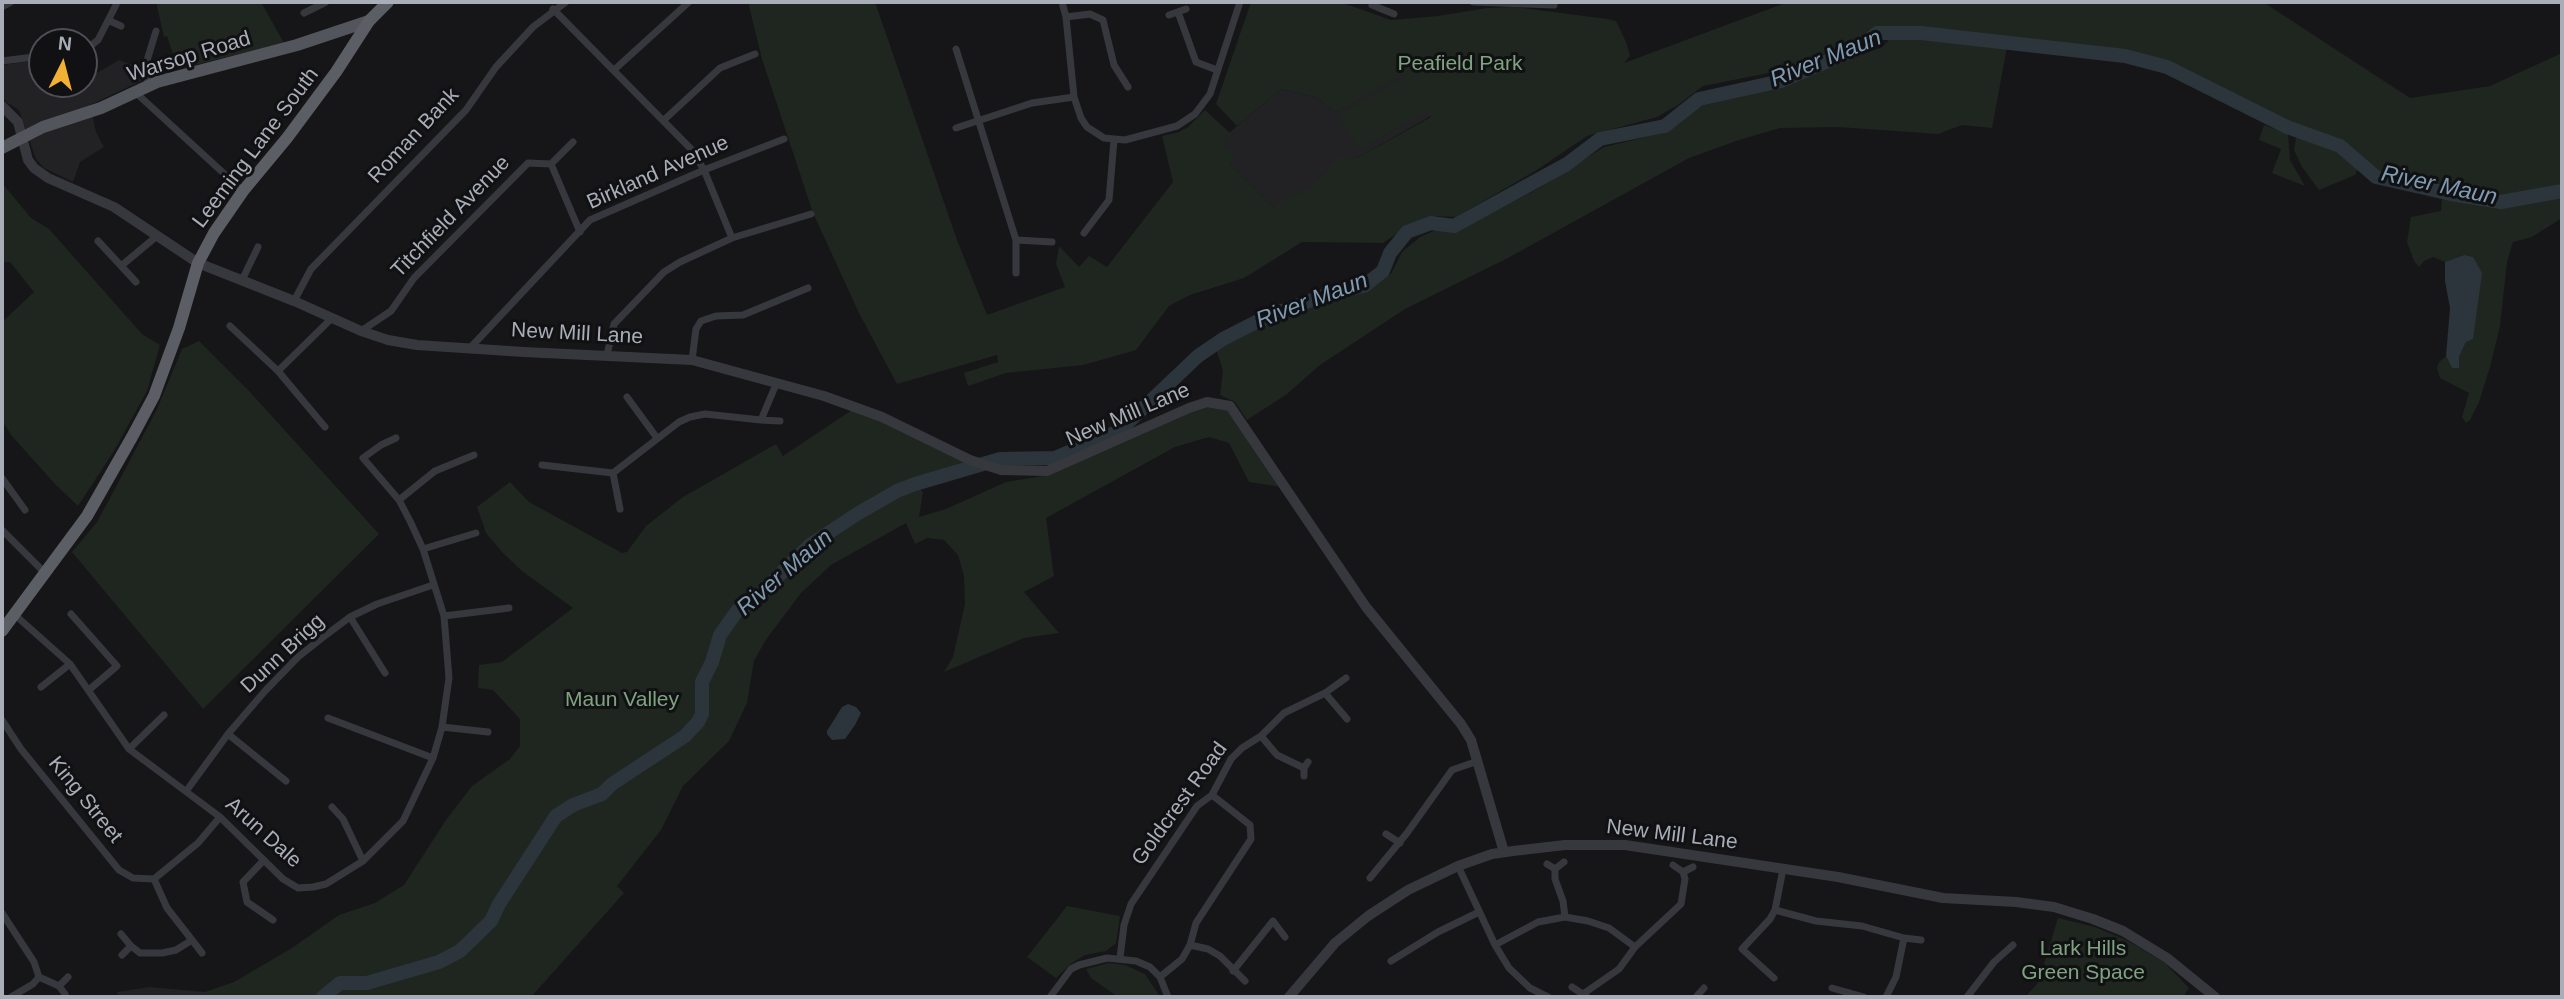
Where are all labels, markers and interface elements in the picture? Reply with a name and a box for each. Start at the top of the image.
water label: River Maun [1766,24,1886,94]
street label: Warsop Road [124,26,254,88]
north arrow [28,28,98,98]
text: N [57,32,73,55]
park label: Peafield Park [1398,51,1522,77]
street label: Leeming Lane South [188,63,324,233]
street label: Roman Bank [363,83,465,189]
street label: Birkland Avenue [583,130,733,216]
street label: Titchfield Avenue [386,151,516,283]
water label: River Maun [2379,160,2499,212]
water label: River Maun [1252,267,1372,335]
street label: New Mill Lane [510,318,644,350]
street label: New Mill Lane [1062,378,1194,452]
water label: River Maun [732,524,838,622]
street label: Dunn Brigg [236,609,330,699]
park label: Maun Valley [565,687,679,713]
street label: Goldcrest Road [1127,738,1233,870]
street label: King Street [43,752,127,848]
street label: Arun Dale [220,792,306,874]
street label: New Mill Lane [1605,814,1739,856]
park label: Lark Hills Green Space [2021,936,2145,986]

